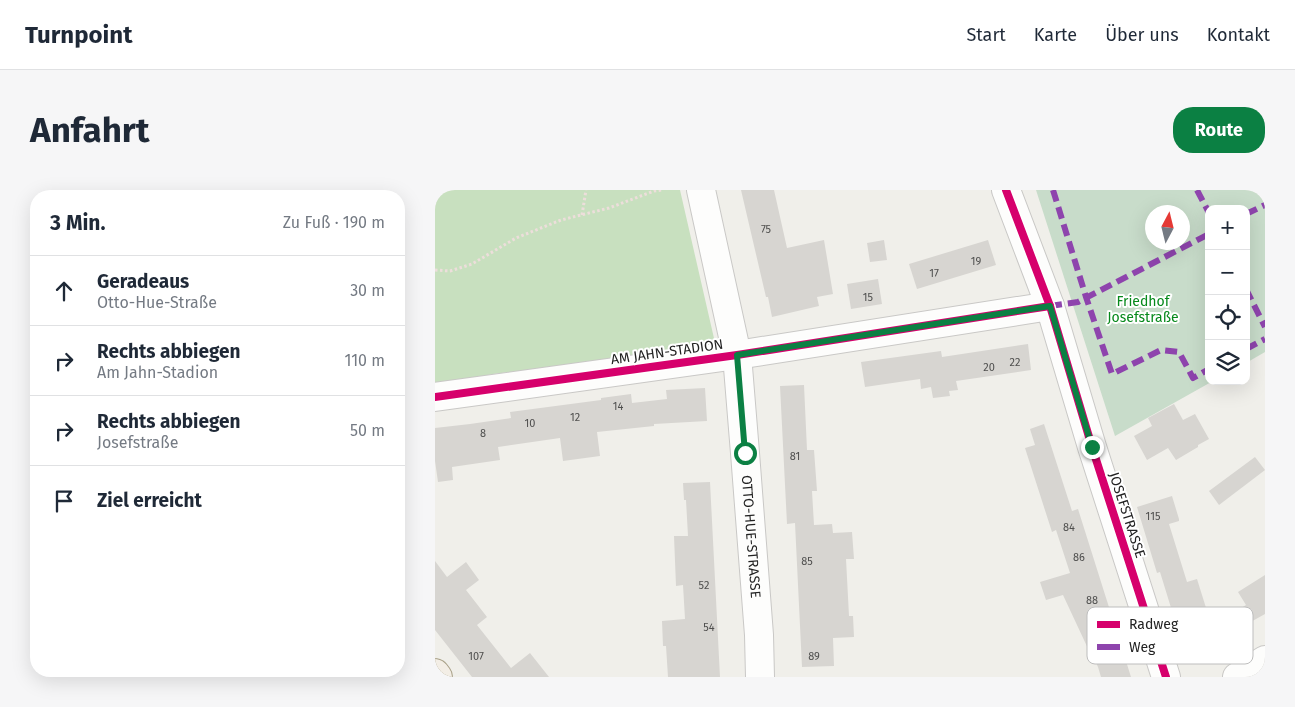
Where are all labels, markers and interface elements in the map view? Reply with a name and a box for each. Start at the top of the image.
text: Turnpoint [25,21,132,49]
text: Start [966,24,1006,46]
text: Karte [1034,24,1077,46]
text: Über uns [1105,24,1179,46]
text: Kontakt [1207,24,1270,46]
button: Route [1173,107,1265,153]
text: Anfahrt [30,109,149,151]
north arrow [1145,205,1190,250]
map controls [1205,205,1250,385]
button: + [1205,205,1250,250]
text: 3 Min. [50,210,105,236]
text: Zu Fuß · 190 m [283,213,385,232]
house number: 75 [761,223,772,236]
button: − [1205,250,1250,295]
house number: 19 [971,255,981,268]
house number: 17 [929,267,939,280]
text: Geradeaus [97,270,189,293]
icon: ahead [50,277,78,305]
text: 30 m [350,281,385,300]
house number: 15 [863,291,874,304]
text: Otto-Hue-Straße [97,293,217,312]
park label: Friedhof Josefstraße [1107,293,1179,326]
button: locate [1205,295,1250,340]
street label: AM JAHN-STADION [610,336,724,368]
text: Rechts abbiegen [97,340,240,363]
button: layers [1205,340,1250,385]
icon: right [50,347,78,375]
text: 110 m [344,351,385,370]
house number: 22 [1010,356,1020,369]
house number: 20 [983,361,995,374]
text: Am Jahn-Stadion [97,363,218,382]
house number: 14 [613,400,623,413]
text: Rechts abbiegen [97,410,240,433]
house number: 12 [570,411,580,424]
icon: right [50,417,78,445]
house number: 10 [525,417,535,430]
text: 50 m [350,421,385,440]
house number: 8 [480,427,486,440]
text: Josefstraße [97,433,178,452]
route end [1081,436,1104,459]
route start [734,442,757,465]
house number: 81 [790,450,800,463]
street label: JOSEFSTRASSE [1105,470,1149,560]
street label: OTTO-HUE-STRASSE [738,474,765,599]
icon: arrive [50,487,78,515]
text: Ziel erreicht [97,489,202,512]
house number: 115 [1146,510,1161,523]
house number: 84 [1063,521,1075,534]
house number: 86 [1073,551,1085,564]
house number: 85 [801,555,813,568]
house number: 52 [699,579,709,592]
house number: 88 [1086,594,1098,607]
legend [1087,607,1253,664]
text: Radweg [1129,616,1179,633]
house number: 54 [703,621,715,634]
text: Weg [1129,639,1156,656]
house number: 107 [468,650,484,663]
house number: 89 [808,650,820,663]

